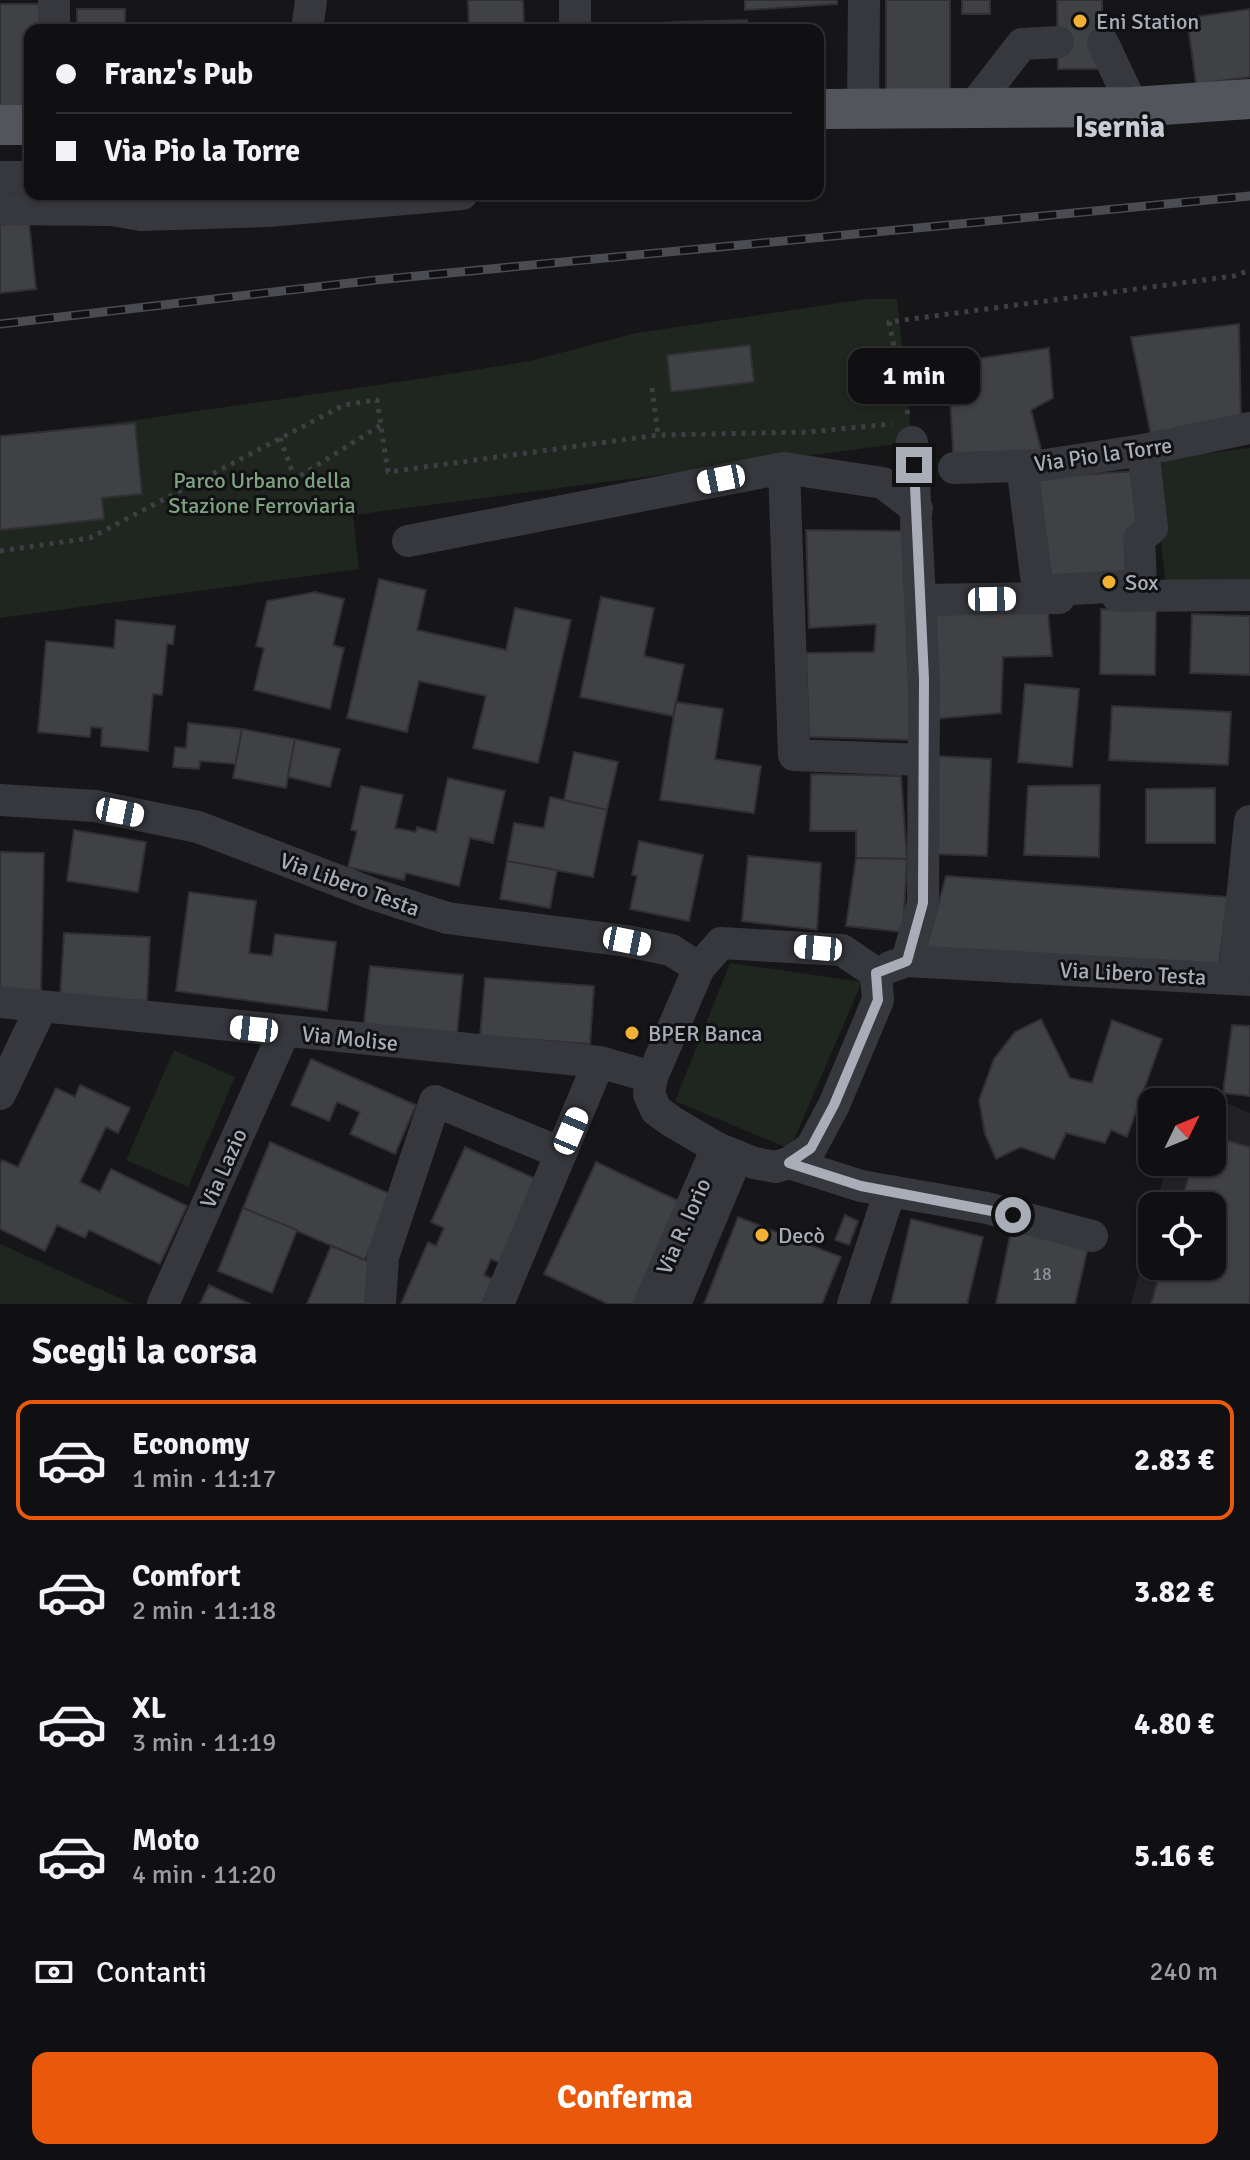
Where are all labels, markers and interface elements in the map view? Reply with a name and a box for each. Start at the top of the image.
place label: Eni Station [1096,8,1199,35]
marker: Eni Station [1071,12,1089,30]
text: Franz's Pub [104,56,253,93]
district label: Isernia [1075,109,1165,146]
text: Via Pio la Torre [104,133,300,170]
callout: 1 min [848,349,980,405]
text: 1 min [883,360,945,392]
street label: Via Pio la Torre [1032,431,1174,478]
route end [896,447,932,483]
car [695,463,747,495]
park label: Parco Urbano della Stazione Ferroviaria [168,467,356,519]
place label: Sox [1125,569,1158,596]
marker: Sox [1100,573,1118,591]
car [968,587,1016,611]
car [94,796,146,828]
street label: Via Libero Testa [276,847,423,922]
car [601,925,653,957]
car [793,934,843,962]
street label: Via Libero Testa [1059,956,1207,991]
car [229,1015,279,1043]
street label: Via Molise [300,1020,399,1057]
place label: BPER Banca [648,1020,762,1047]
marker: BPER Banca [623,1024,641,1042]
north arrow [1138,1088,1226,1176]
map controls [1138,1088,1226,1280]
car [551,1104,591,1158]
street label: Via Lazio [194,1124,253,1212]
street label: Via R. Iorio [650,1174,717,1278]
button: locate [1138,1192,1226,1280]
route start [995,1197,1031,1233]
place label: Decò [778,1222,825,1249]
marker: Decò [753,1226,771,1244]
house number: 18 [1032,1263,1052,1285]
text: Scegli la corsa [32,1329,258,1374]
icon: car [36,1424,108,1496]
text: Economy [132,1426,249,1463]
text: 2.83 € [1134,1442,1214,1479]
text: 1 min · 11:17 [132,1463,276,1495]
icon: car [36,1556,108,1628]
text: Comfort [132,1558,241,1595]
text: 3.82 € [1134,1574,1214,1611]
text: 2 min · 11:18 [132,1595,276,1627]
icon: car [36,1688,108,1760]
text: XL [132,1690,166,1727]
text: 4.80 € [1134,1706,1214,1743]
text: 3 min · 11:19 [132,1727,276,1759]
icon: car [36,1820,108,1892]
text: Moto [132,1822,199,1859]
text: 5.16 € [1134,1838,1214,1875]
text: 4 min · 11:20 [132,1859,276,1891]
icon: cash [32,1950,76,1994]
text: Contanti [96,1954,207,1991]
text: 240 m [1149,1956,1218,1988]
button: Conferma [32,2052,1218,2144]

